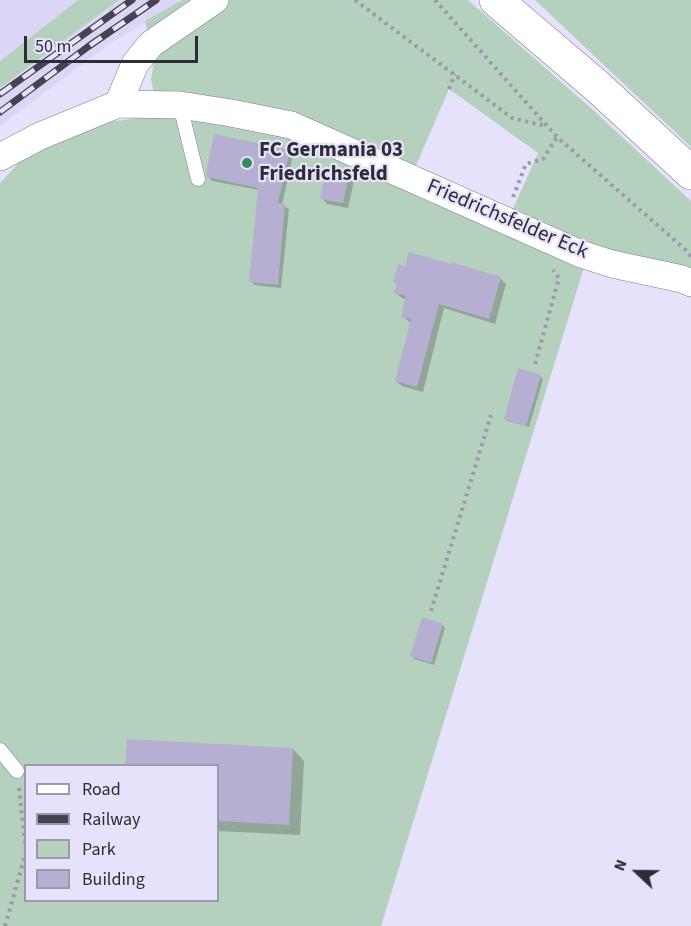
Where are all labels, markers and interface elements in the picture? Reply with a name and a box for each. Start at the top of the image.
scale bar [27,24,201,62]
text: 50 m [35,34,71,59]
place label: FC Germania 03 Friedrichsfeld [259,138,403,188]
marker: FC Germania 03 Friedrichsfeld [240,156,254,170]
street label: Friedrichsfelder Eck [423,175,591,265]
legend [24,764,219,902]
text: Road [82,777,121,802]
text: Railway [82,807,141,832]
text: Park [82,837,116,862]
north arrow [607,842,667,902]
text: N [608,856,632,874]
text: Building [82,867,145,892]

